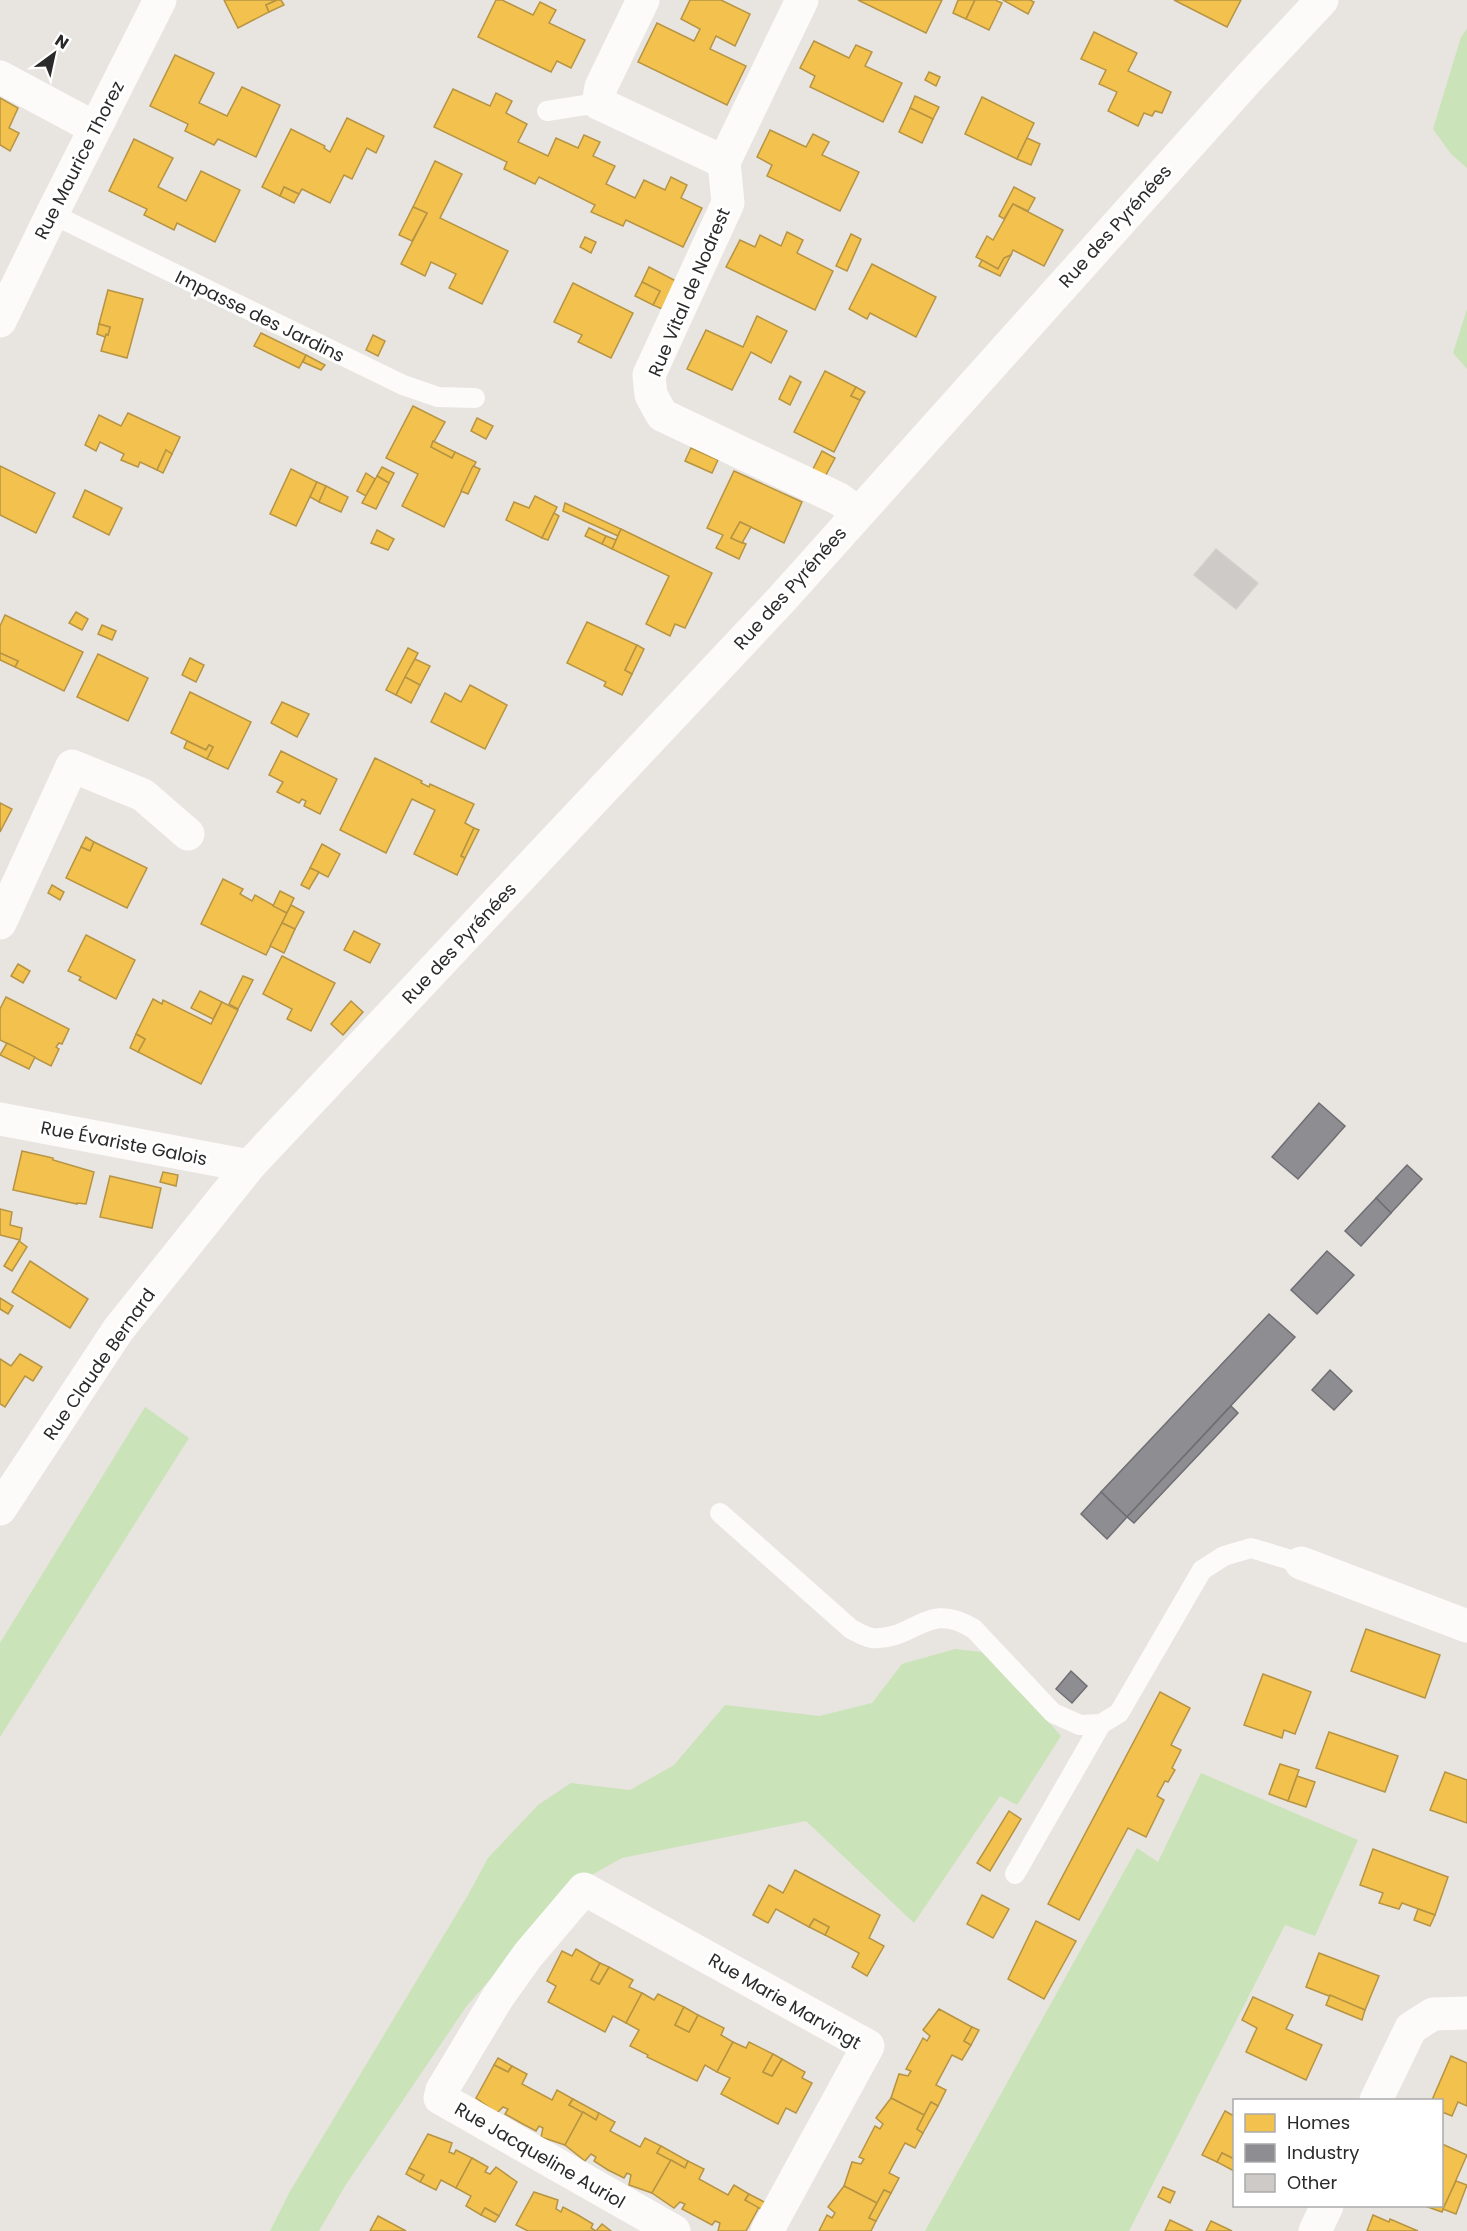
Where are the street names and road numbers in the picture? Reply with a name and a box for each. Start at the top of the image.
street label: Rue Maurice Thorez [28,77,130,243]
street label: Rue des Pyrénées [1053,159,1177,293]
street label: Rue Vital de Nodrest [642,204,736,380]
street label: Impasse des Jardins [171,264,349,368]
street label: Rue des Pyrénées [728,521,852,655]
street label: Rue des Pyrénées [396,877,522,1009]
street label: Rue Évariste Galois [39,1115,209,1171]
street label: Rue Claude Bernard [37,1283,161,1445]
street label: Rue Marie Marvingt [704,1947,866,2055]
street label: Rue Jacqueline Auriol [450,2096,630,2214]

